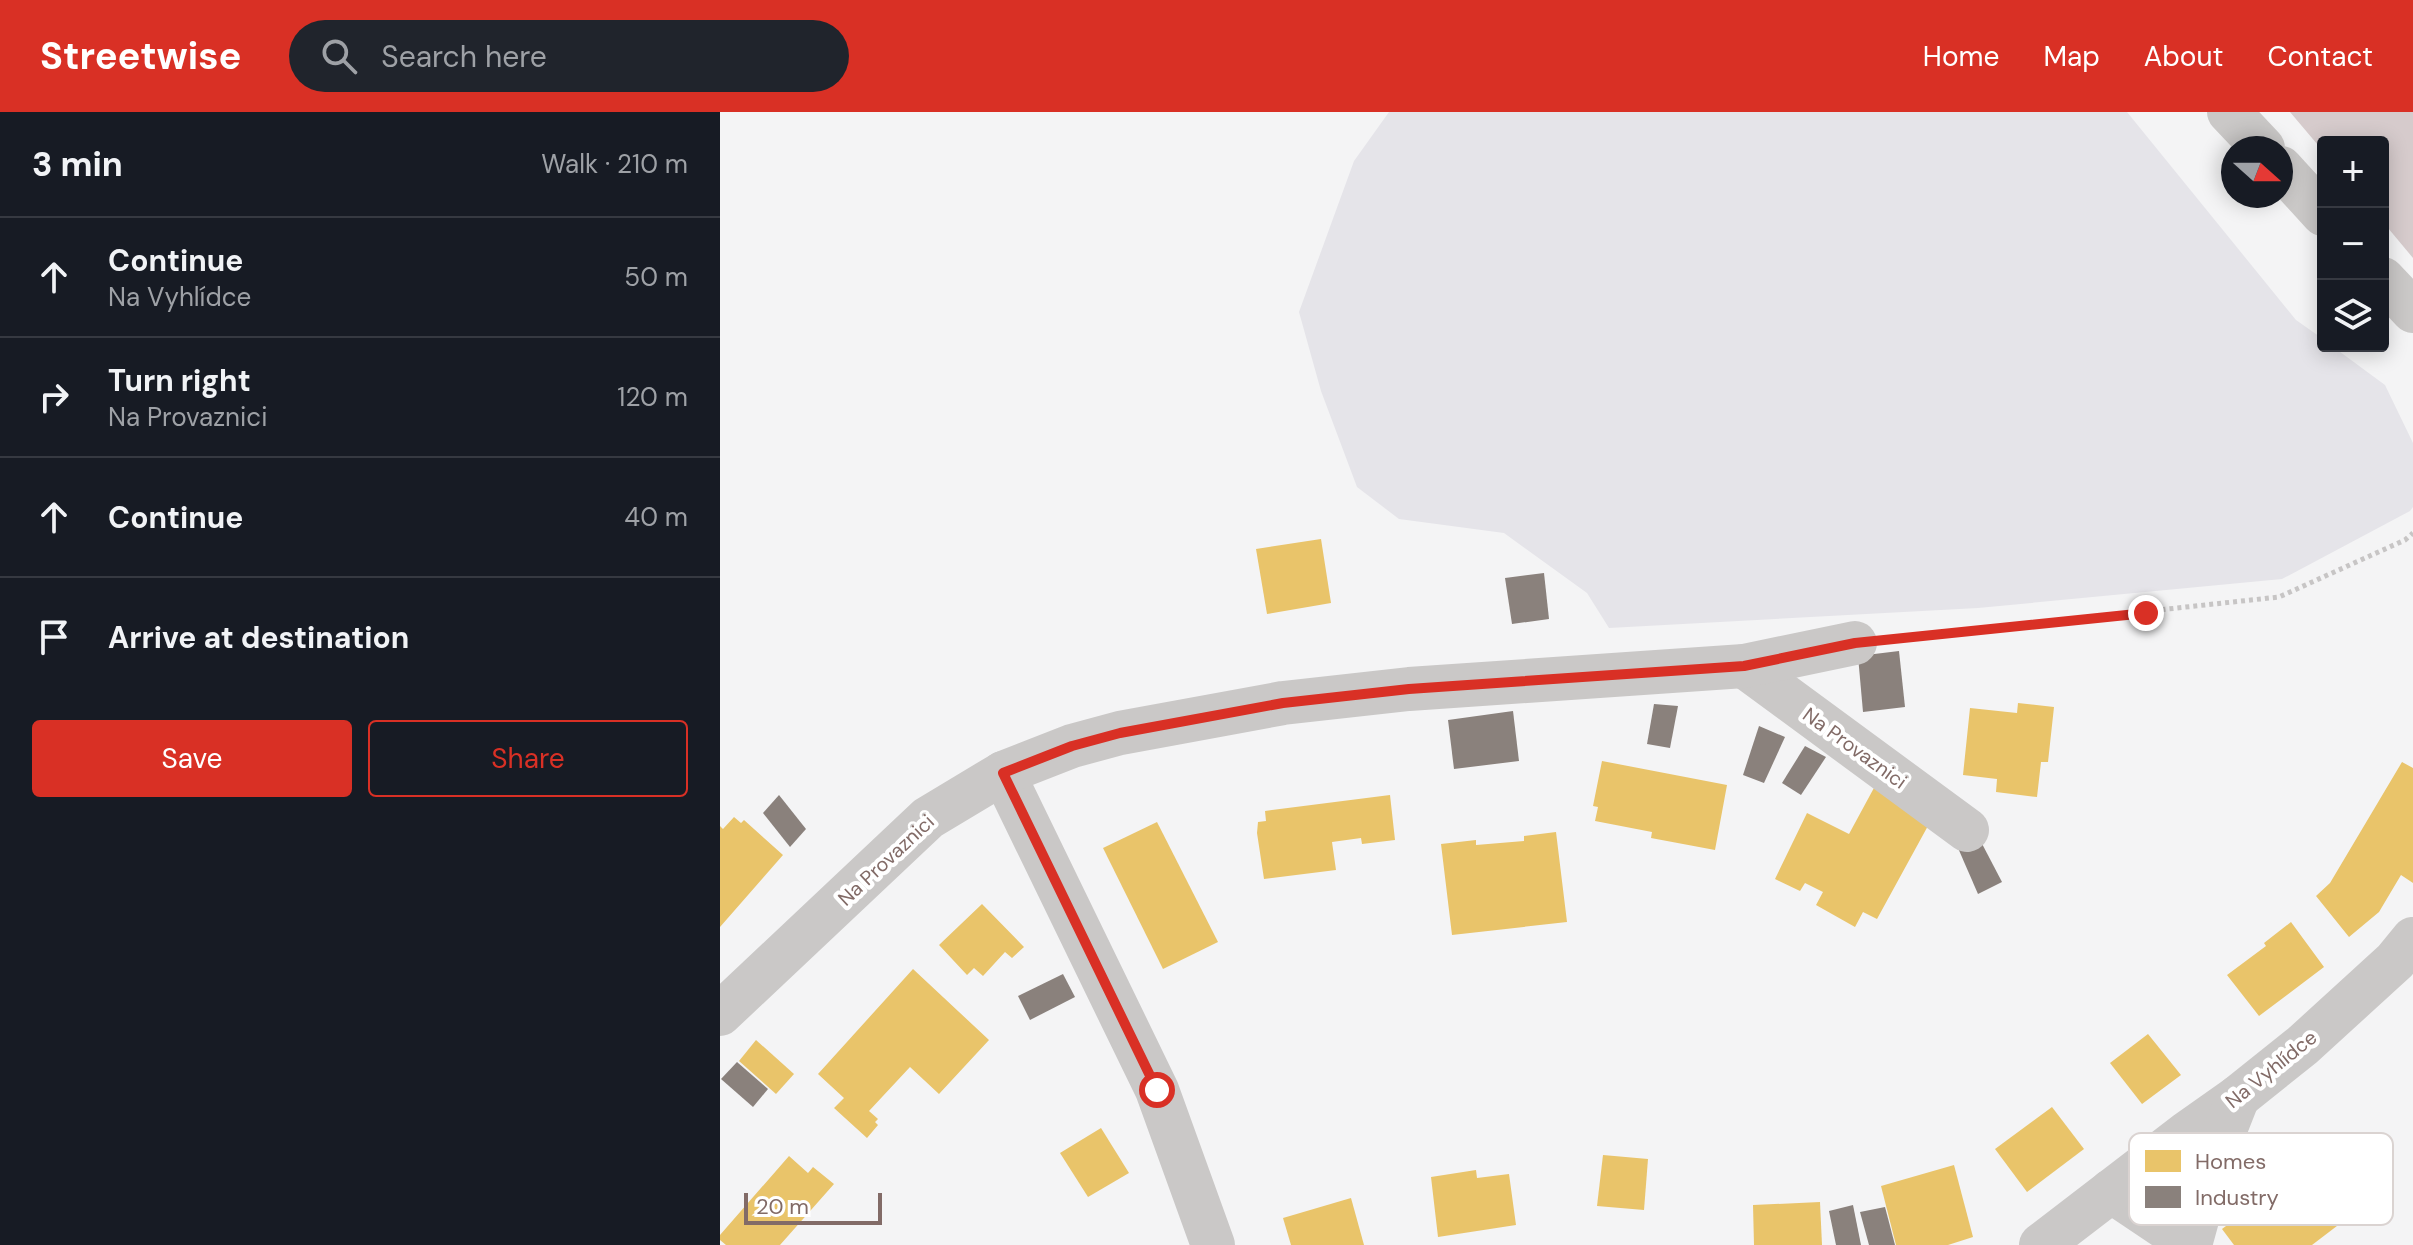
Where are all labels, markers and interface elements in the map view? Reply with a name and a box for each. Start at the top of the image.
search box [289,20,849,92]
text: Streetwise [40,31,241,81]
icon: search [317,34,361,78]
text: Search here [381,37,547,76]
text: Home [1923,38,1999,75]
text: Map [2043,38,2100,75]
text: About [2144,38,2223,75]
text: Contact [2267,38,2373,75]
north arrow [2221,136,2293,208]
map controls [2317,136,2389,352]
button: + [2317,136,2389,208]
text: 3 min [32,142,123,187]
text: Walk · 210 m [541,147,688,181]
button: − [2317,208,2389,280]
text: Continue [108,241,243,280]
icon: ahead [32,255,76,299]
text: 50 m [624,260,688,294]
text: Na Vyhlídce [108,280,251,314]
button: layers [2317,280,2389,352]
text: Turn right [108,361,251,400]
icon: right [32,375,76,419]
text: 120 m [617,380,688,414]
text: Na Provaznici [108,400,267,434]
icon: ahead [32,495,76,539]
text: Continue [108,498,243,537]
text: 40 m [624,500,688,534]
route end [2128,595,2164,631]
icon: arrive [32,615,76,659]
text: Arrive at destination [108,618,409,657]
street label: Na Provaznici [1798,701,1912,795]
button: Save [32,720,352,797]
button: Share [368,720,688,797]
street label: Na Provaznici [832,809,940,911]
street label: Na Vyhlídce [2220,1024,2322,1114]
route start [1139,1072,1175,1108]
legend [2129,1133,2393,1225]
text: Homes [2195,1147,2266,1176]
text: Industry [2195,1183,2279,1212]
scale bar [744,1189,882,1225]
text: 20 m [756,1192,809,1221]

